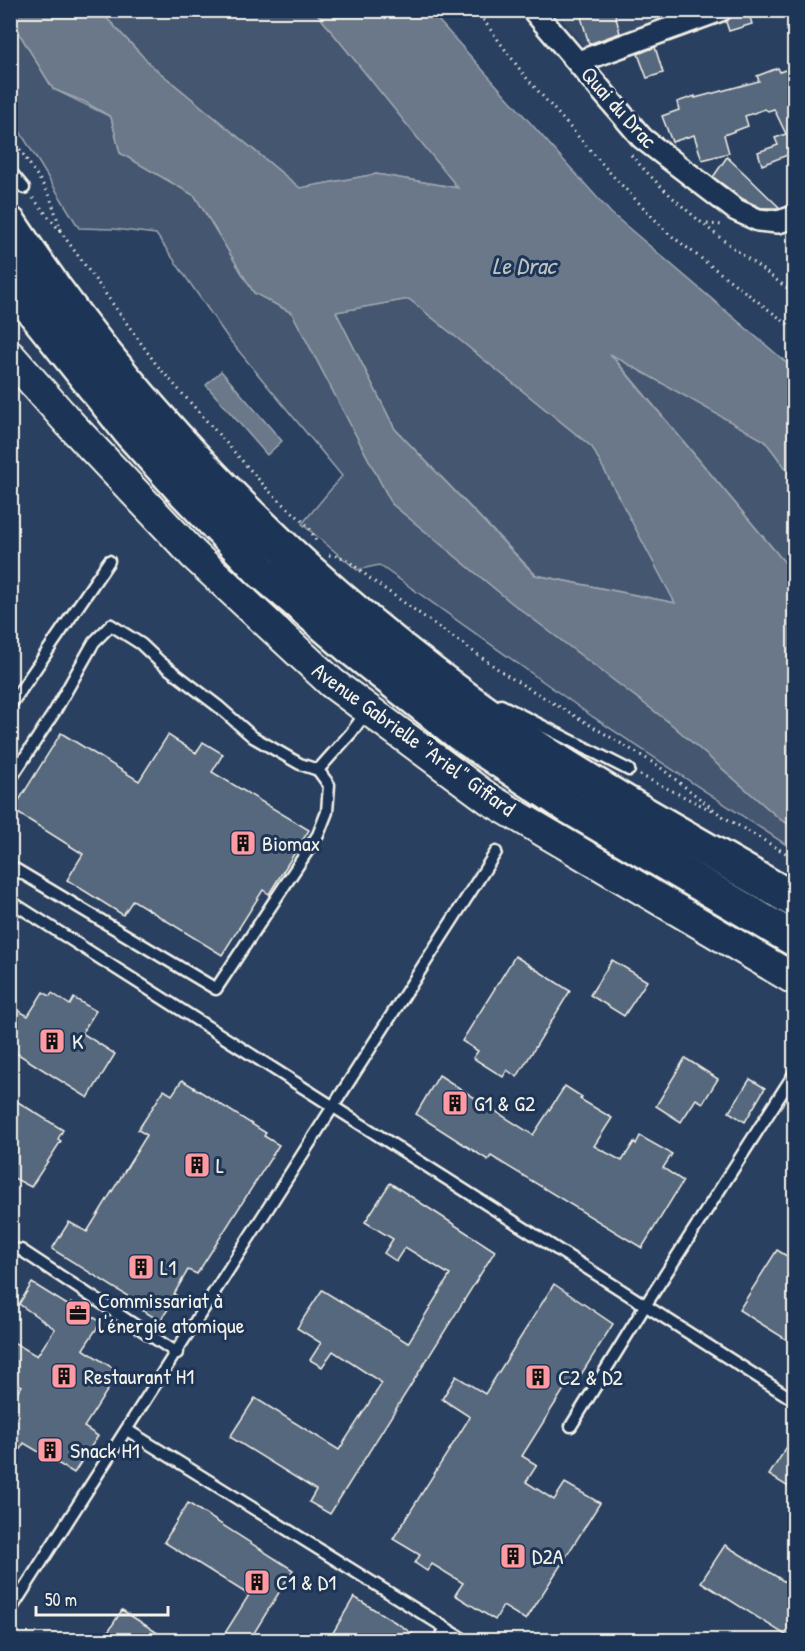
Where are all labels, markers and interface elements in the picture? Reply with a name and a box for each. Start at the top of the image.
street label: Quai du Drac [574,60,664,155]
water label: Le Drac [492,249,558,281]
street label: Avenue Gabrielle "Ariel" Giffard [306,655,522,823]
building icon: Biomax [228,828,258,858]
place label: Biomax [262,828,320,858]
building icon: K [37,1026,67,1056]
place label: K [72,1026,84,1056]
building icon: G1 & G2 [440,1088,470,1118]
place label: G1 & G2 [474,1088,536,1118]
building icon: L [182,1150,212,1180]
place label: L [216,1150,224,1180]
building icon: L1 [126,1252,156,1282]
place label: L1 [160,1252,176,1282]
place label: Commissariat à l'énergie atomique [98,1285,245,1340]
office icon: Commissariat à l'énergie atomique [63,1298,93,1328]
building icon: Restaurant H1 [49,1361,79,1391]
place label: Restaurant H1 [84,1361,194,1391]
building icon: C2 & D2 [523,1362,553,1392]
place label: C2 & D2 [558,1362,624,1392]
building icon: Snack H1 [35,1435,65,1465]
place label: Snack H1 [70,1435,140,1465]
building icon: D2A [498,1541,528,1571]
place label: D2A [532,1541,564,1571]
building icon: C1 & D1 [242,1567,272,1597]
place label: C1 & D1 [276,1567,336,1597]
scale bar [36,1579,168,1617]
text: 50 m [45,1587,77,1612]

